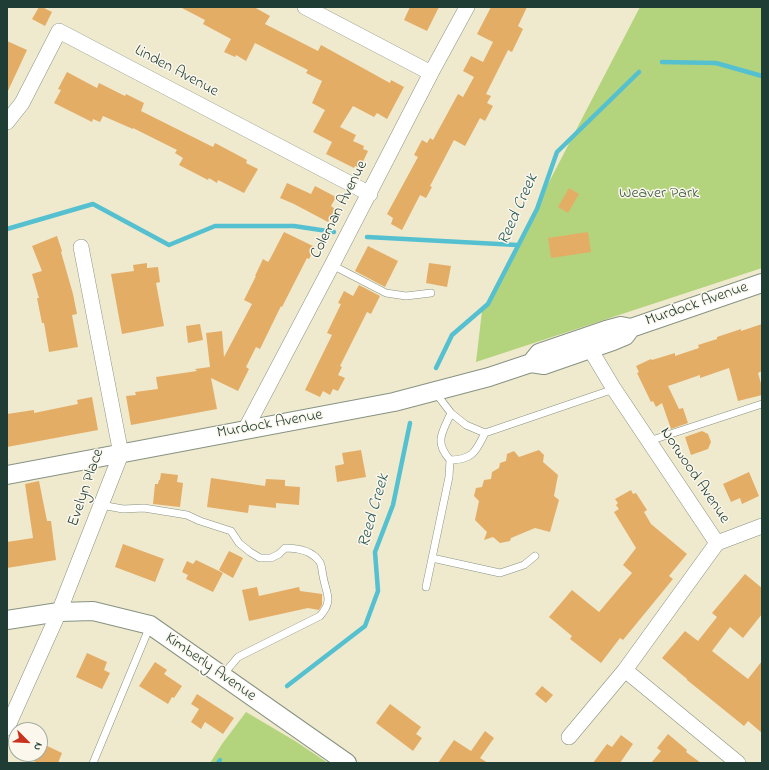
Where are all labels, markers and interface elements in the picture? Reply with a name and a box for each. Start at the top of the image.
street label: Linden Avenue [131,42,221,102]
street label: Coleman Avenue [307,158,373,262]
water label: Reed Creek [494,171,544,249]
park label: Weaver Park [619,184,699,204]
street label: Murdock Avenue [643,278,751,332]
street label: Murdock Avenue [216,406,324,444]
street label: Norwood Avenue [655,424,733,528]
street label: Evelyn Place [65,447,109,529]
water label: Reed Creek [355,472,395,550]
street label: Kimberly Avenue [161,629,259,707]
north arrow [8,722,48,762]
text: N [29,740,47,753]

